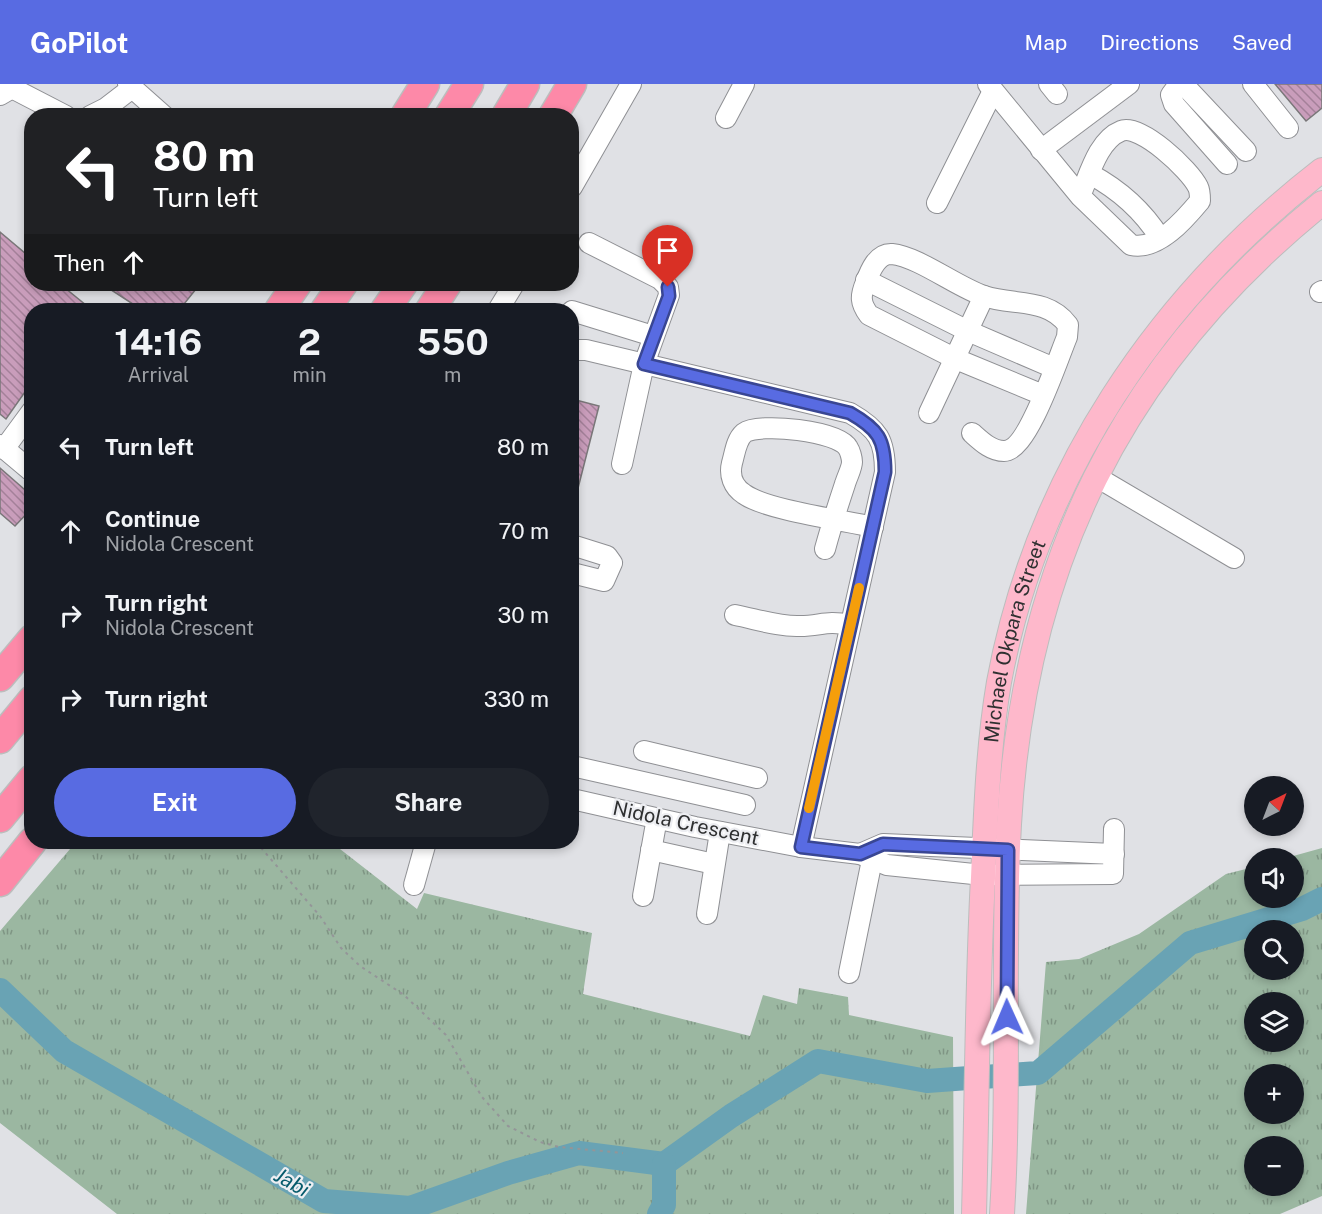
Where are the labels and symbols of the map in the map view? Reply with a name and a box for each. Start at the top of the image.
pin [642,225,693,287]
street label: Michael Okpara Street [979,536,1051,744]
north arrow [1244,776,1304,836]
street label: Nidola Crescent [611,796,761,850]
position arrow [975,985,1039,1049]
water label: Jabi [270,1162,314,1202]

